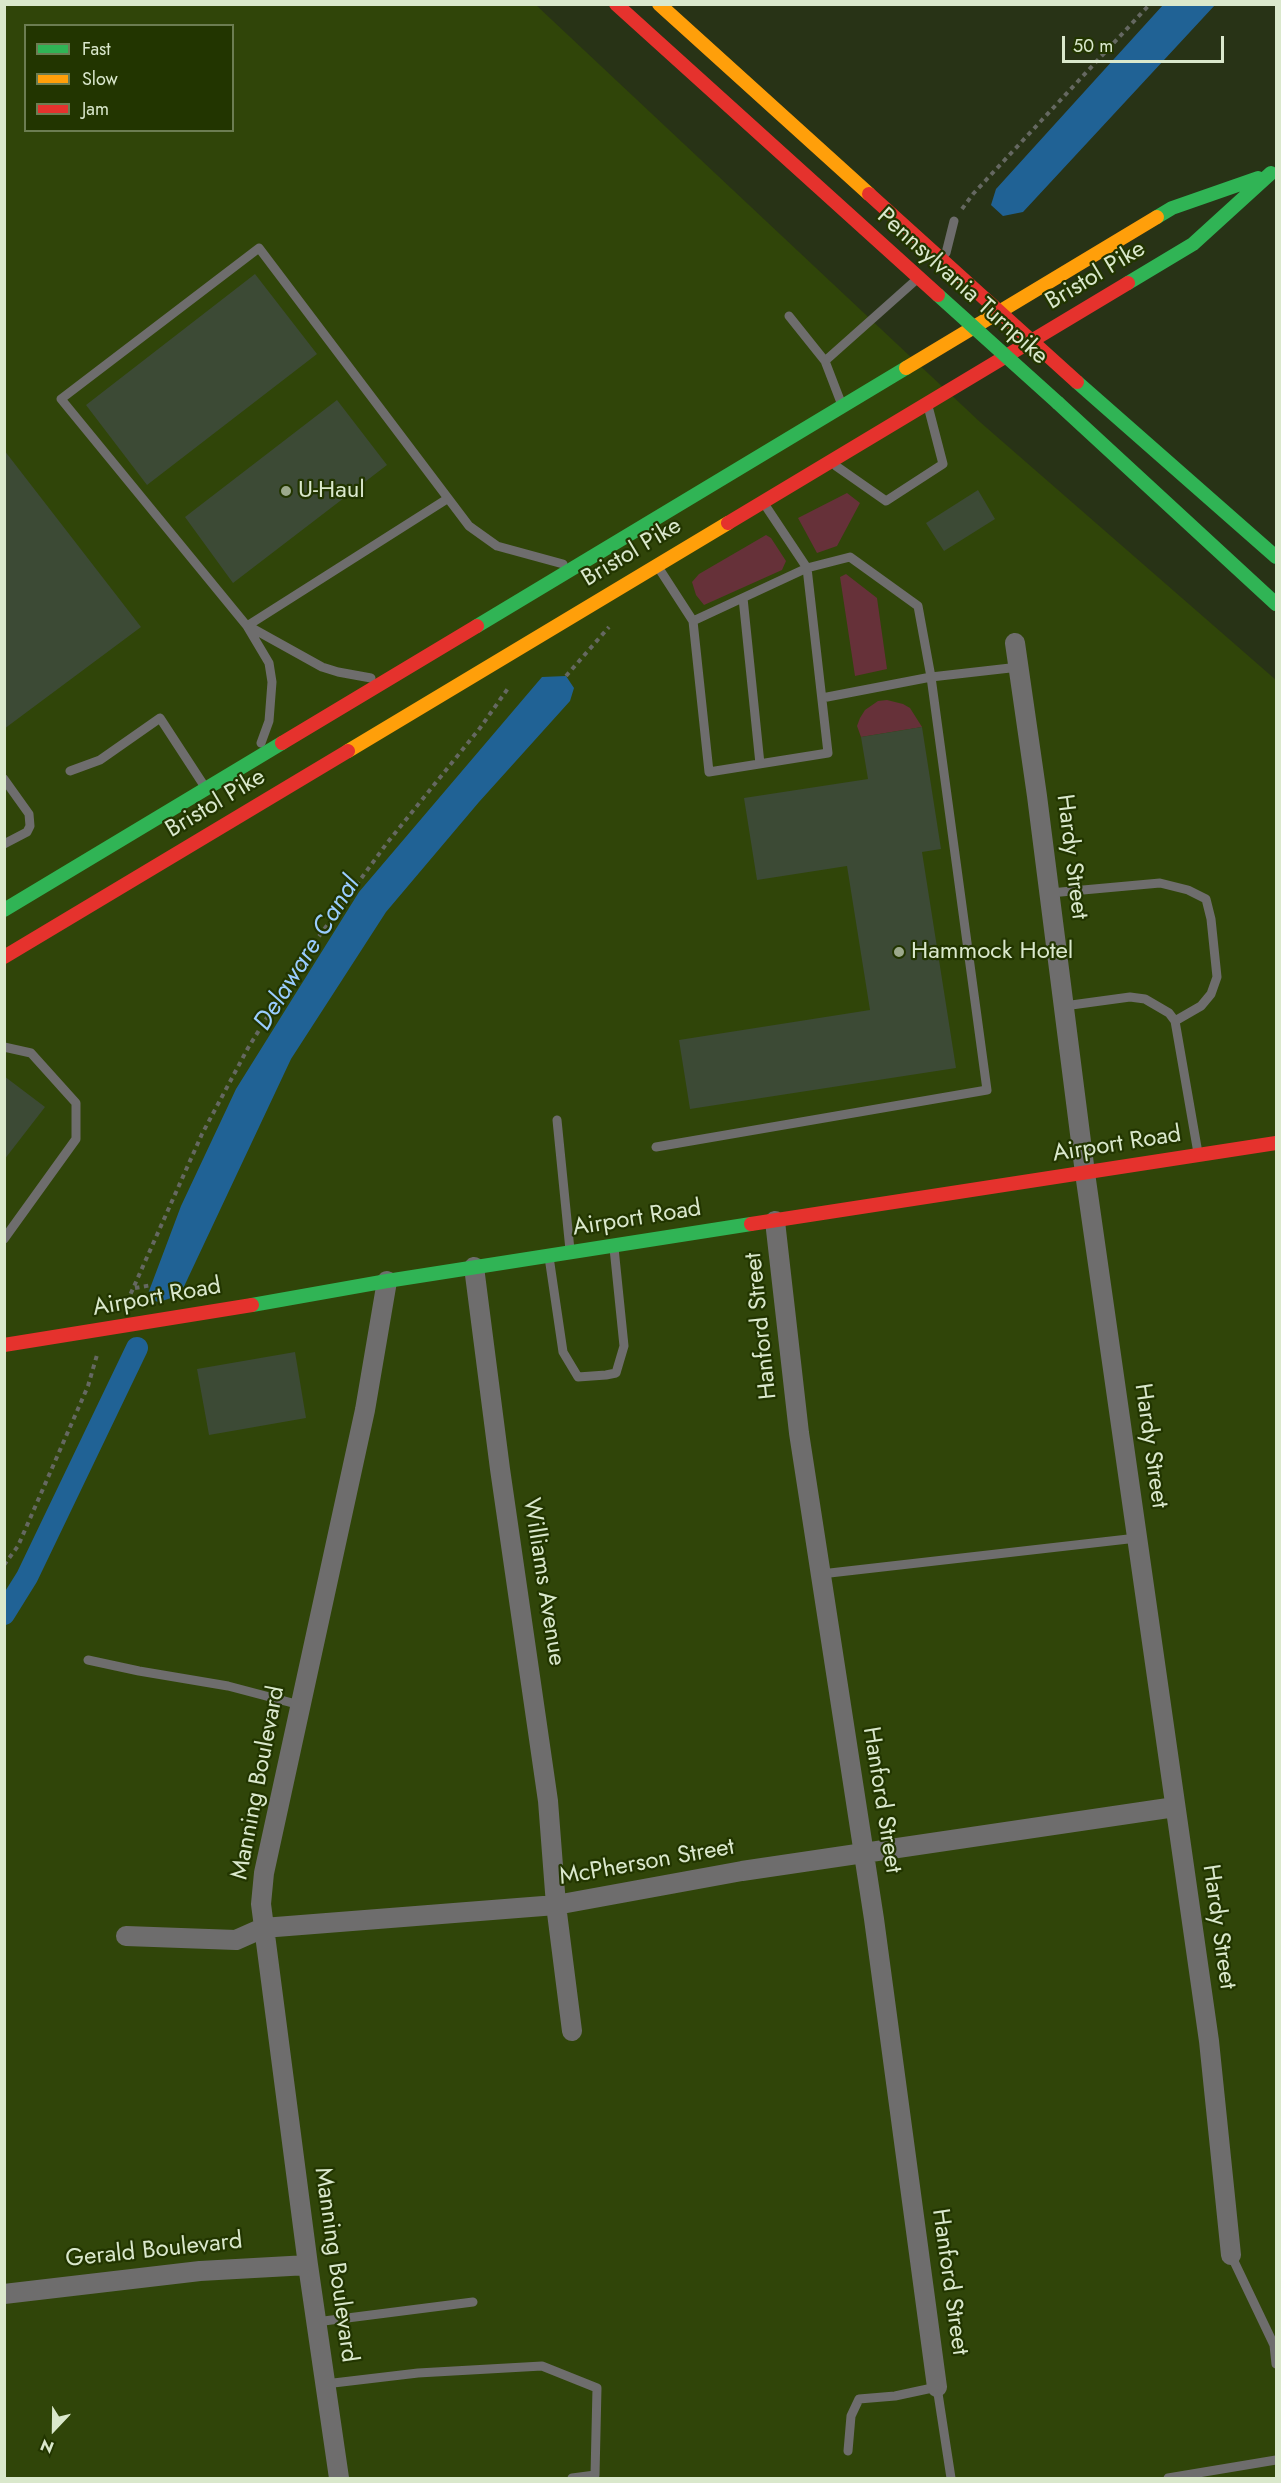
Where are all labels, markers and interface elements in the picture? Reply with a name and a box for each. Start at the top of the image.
legend [24,24,234,132]
scale bar [1065,24,1227,62]
text: 50 m [1073,33,1113,59]
text: Fast [82,36,111,62]
text: Slow [82,66,118,92]
text: Jam [82,96,109,122]
street label: Pennsylvania Turnpike [870,203,1054,371]
street label: Bristol Pike [1041,235,1151,317]
place label: U-Haul [298,477,365,505]
marker: U-Haul [279,484,293,498]
street label: Bristol Pike [577,512,687,594]
street label: Bristol Pike [161,763,271,845]
street label: Hardy Street [1049,793,1093,921]
water label: Delaware Canal [248,871,368,1037]
place label: Hammock Hotel [911,938,1073,966]
marker: Hammock Hotel [892,945,906,959]
street label: Airport Road [1051,1121,1183,1169]
street label: Airport Road [571,1195,703,1243]
street label: Hanford Street [740,1251,784,1401]
street label: Airport Road [90,1273,224,1323]
street label: Hardy Street [1127,1382,1173,1510]
street label: Williams Avenue [516,1496,570,1668]
street label: Manning Boulevard [226,1684,292,1882]
street label: Hanford Street [855,1725,907,1875]
street label: McPherson Street [557,1833,737,1893]
street label: Hardy Street [1195,1863,1241,1991]
street label: Manning Boulevard [307,2166,363,2364]
street label: Hanford Street [924,2207,974,2357]
street label: Gerald Boulevard [64,2227,244,2275]
north arrow [24,2399,84,2459]
text: N [37,2433,57,2459]

